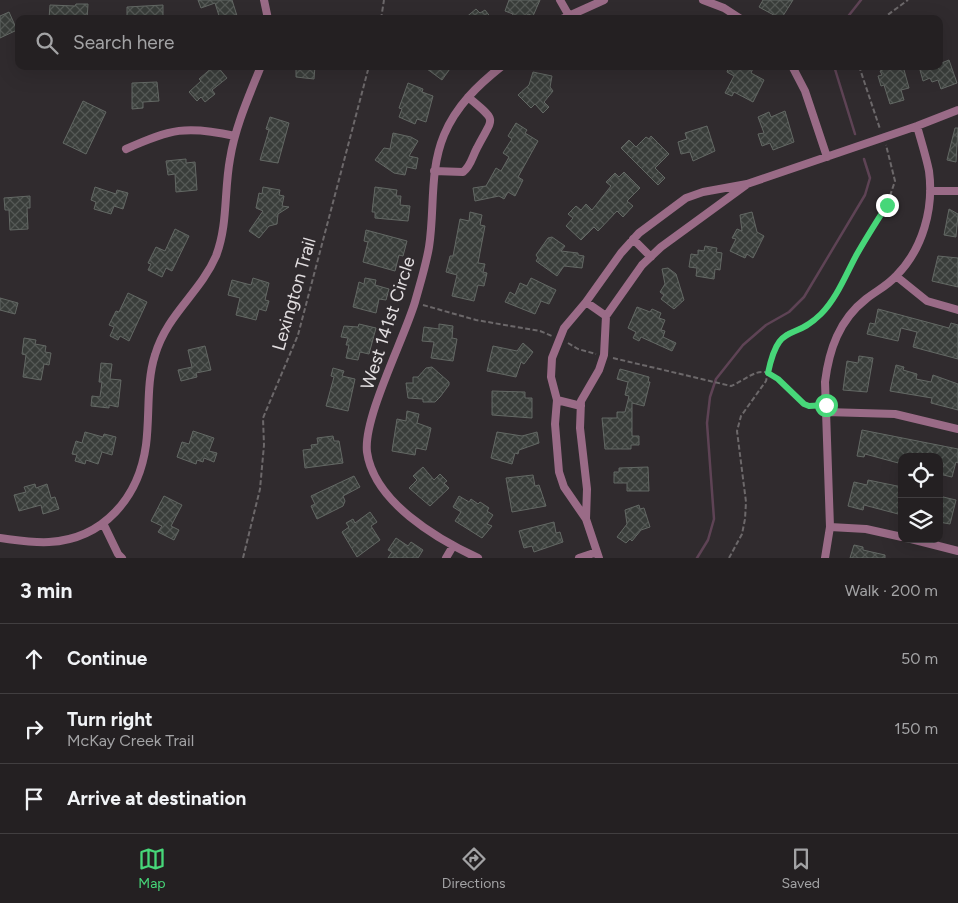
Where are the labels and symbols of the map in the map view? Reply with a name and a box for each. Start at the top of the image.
route end [876,194,899,217]
street label: Lexington Trail [267,235,321,353]
street label: West 141st Circle [356,254,420,392]
route start [815,394,838,417]

